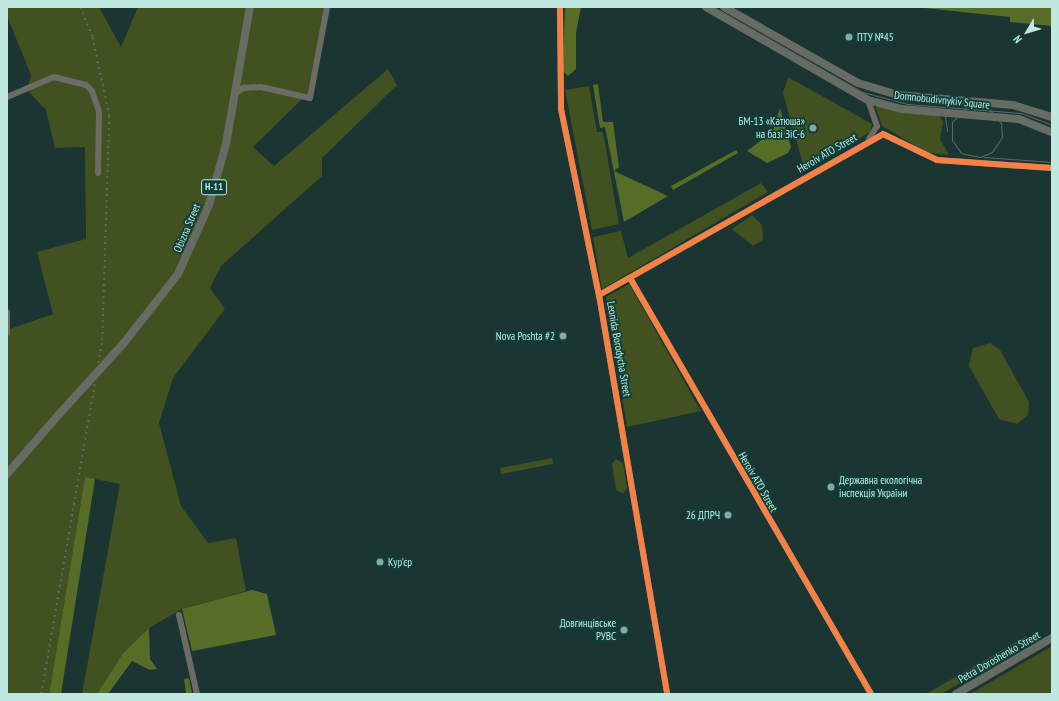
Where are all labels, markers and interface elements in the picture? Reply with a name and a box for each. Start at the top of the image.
north arrow [1007,12,1047,52]
place label: ПТУ №45 [857,30,894,44]
marker: ПТУ №45 [844,32,854,42]
text: N [1010,33,1025,46]
street label: Domnobudivnykiv Square [893,88,991,112]
place label: БМ-13 «Катюша» на базі ЗіС-6 [739,115,805,141]
marker: БМ-13 «Катюша» на базі ЗіС-6 [808,123,818,133]
street label: Heroiv ATO Street [794,130,860,176]
road number: Н-11 [201,179,227,195]
street label: Obizna Street [171,202,203,254]
street label: Leonida Borodycha Street [604,300,634,398]
place label: Nova Poshta #2 [496,329,555,343]
marker: Nova Poshta #2 [558,331,568,341]
street label: Heroiv ATO Street [735,449,781,515]
place label: Державна екологічна інспекція України [839,474,922,500]
marker: Державна екологічна інспекція України [826,482,836,492]
place label: 26 ДПРЧ [686,508,720,522]
marker: 26 ДПРЧ [723,510,733,520]
place label: Кур'єр [388,555,412,569]
marker: Кур'єр [375,557,385,567]
place label: Довгинцівське РУВС [560,617,616,643]
marker: Довгинцівське РУВС [619,625,629,635]
street label: Petra Doroshenko Street [956,628,1042,686]

